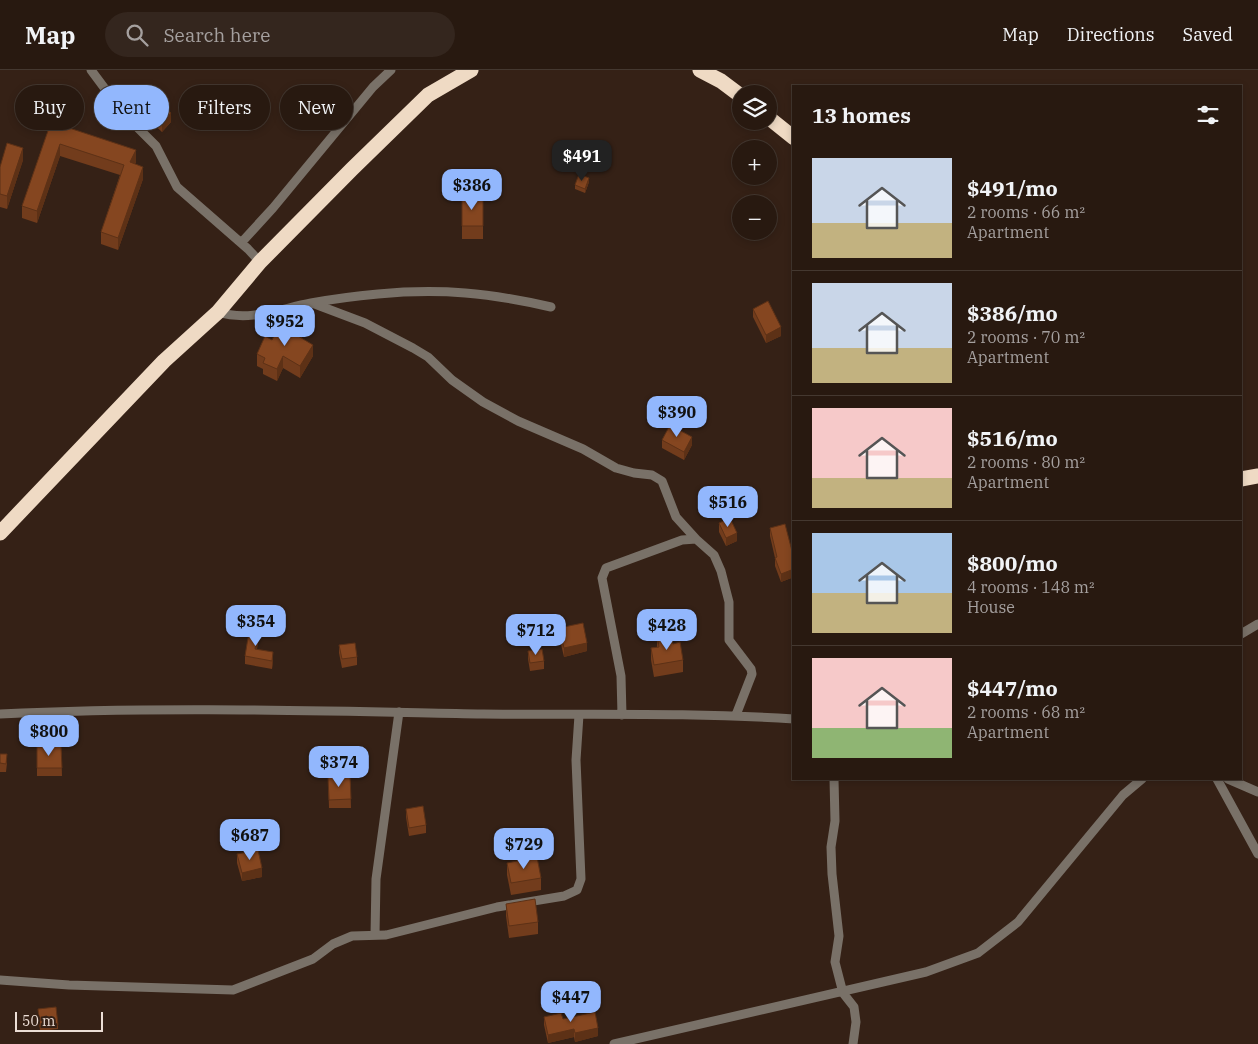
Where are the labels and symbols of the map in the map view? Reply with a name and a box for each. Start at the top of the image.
pin: $491 [552,140,612,182]
pin: $386 [442,168,502,211]
pin: $952 [255,304,315,347]
pin: $390 [647,396,707,438]
pin: $516 [698,486,758,528]
pin: $354 [226,604,286,647]
pin: $428 [637,608,697,651]
pin: $712 [506,614,566,656]
pin: $800 [19,714,79,757]
pin: $374 [309,746,369,788]
pin: $687 [220,818,280,861]
pin: $729 [494,828,554,870]
pin: $447 [541,980,601,1023]
scale bar [15,1009,102,1032]

